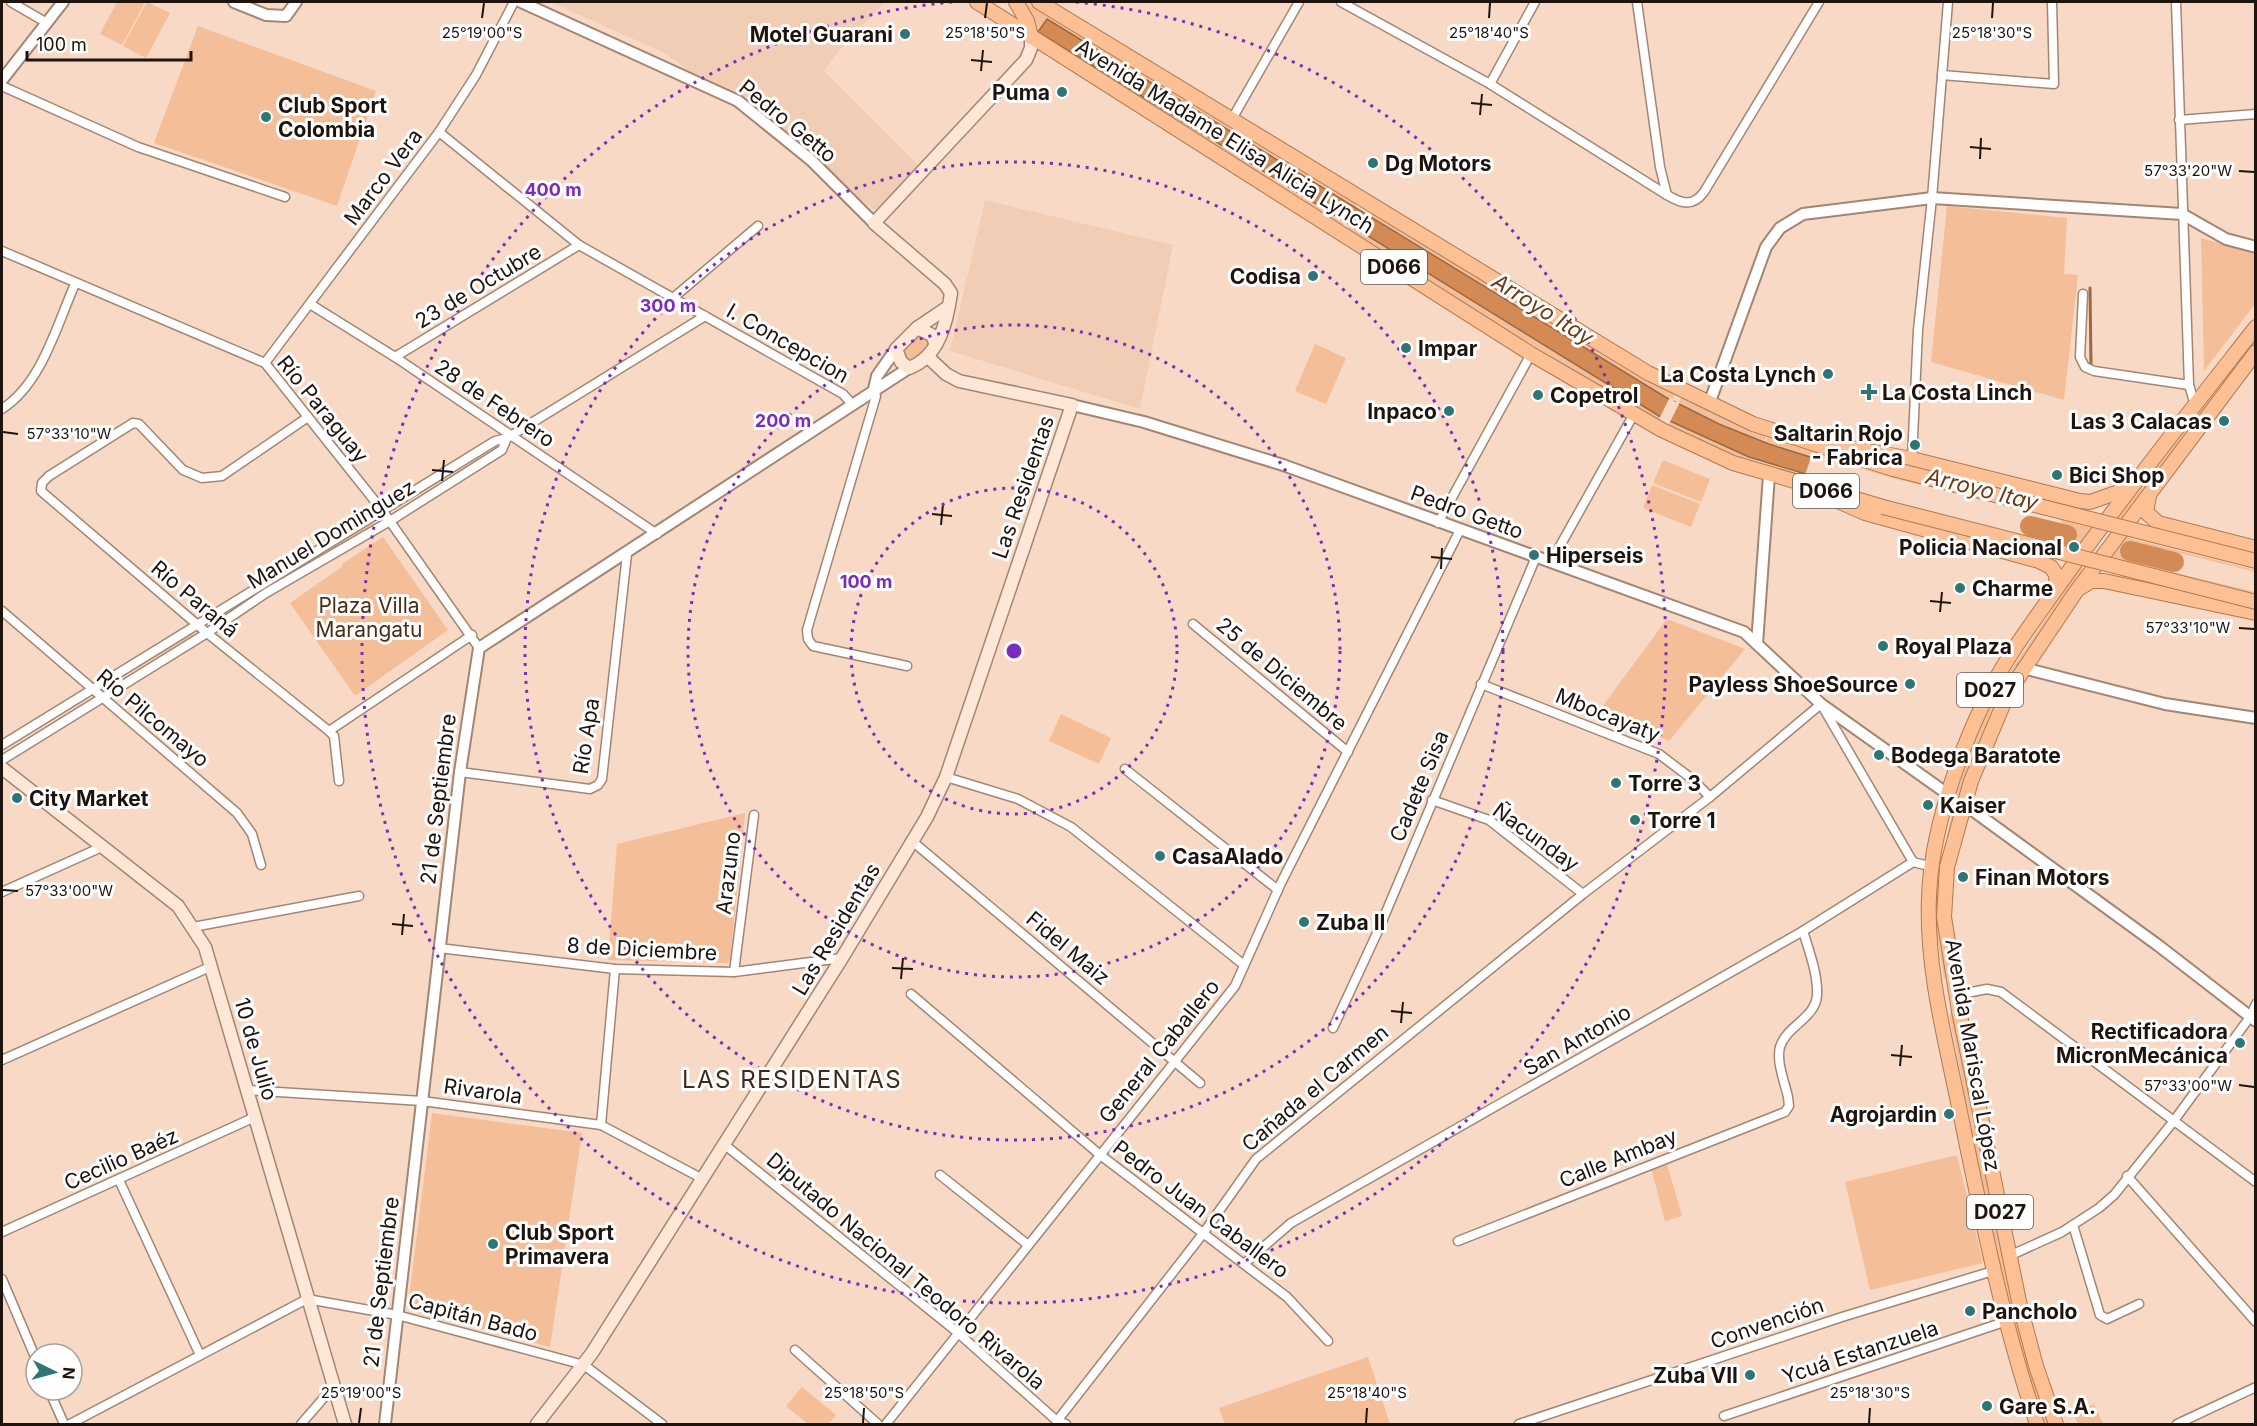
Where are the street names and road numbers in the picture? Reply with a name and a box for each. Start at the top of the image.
street label: Avenida Madame Elisa Alicia Lynch [1071,34,1379,238]
street label: Pedro Getto [734,74,842,168]
street label: Marco Vera [339,124,427,230]
street label: 23 de Octubre [410,239,546,333]
road number: D066 [1361,250,1427,284]
street label: I. Concepcion [722,298,854,388]
street label: Río Paraguay [272,350,374,468]
street label: 28 de Febrero [430,354,560,452]
street label: Las Residentas [987,412,1059,562]
street label: Manuel Dominguez [243,474,419,594]
road number: D066 [1793,474,1859,508]
street label: Pedro Getto [1407,480,1527,544]
street label: Río Paraná [146,555,244,643]
street label: 25 de Diciembre [1211,612,1353,736]
street label: Río Pilcomayo [92,664,214,772]
road number: D027 [1957,673,2023,707]
street label: Mbocayaty [1552,683,1664,747]
street label: Río Apa [568,696,604,776]
street label: 21 de Septiembre [415,712,461,886]
street label: Cadete Sisa [1384,727,1454,845]
street label: Ñacunday [1488,797,1585,877]
street label: Arazuno [711,830,745,916]
street label: Las Residentas [787,858,885,1000]
street label: Fidel Maiz [1021,906,1115,990]
street label: 8 de Diciembre [566,933,718,965]
street label: Avenida Mariscal López [1940,937,2006,1173]
street label: General Caballero [1093,974,1225,1128]
street label: 10 de Julio [229,995,283,1103]
street label: San Antonio [1519,999,1635,1081]
street label: Cañada el Carmen [1237,1019,1393,1157]
street label: Rivarola [442,1073,524,1109]
street label: Cecilio Baéz [60,1123,182,1195]
street label: Calle Ambay [1556,1123,1681,1193]
street label: Pedro Juan Caballero [1108,1135,1294,1283]
street label: Diputado Nacional Teodoro Rivarola [762,1147,1050,1395]
street label: 21 de Septiembre [358,1195,404,1369]
road number: D027 [1967,1195,2033,1229]
street label: Capitán Bado [405,1288,541,1346]
street label: Convención [1707,1292,1827,1354]
street label: Ycuá Estanzuela [1779,1315,1941,1389]

